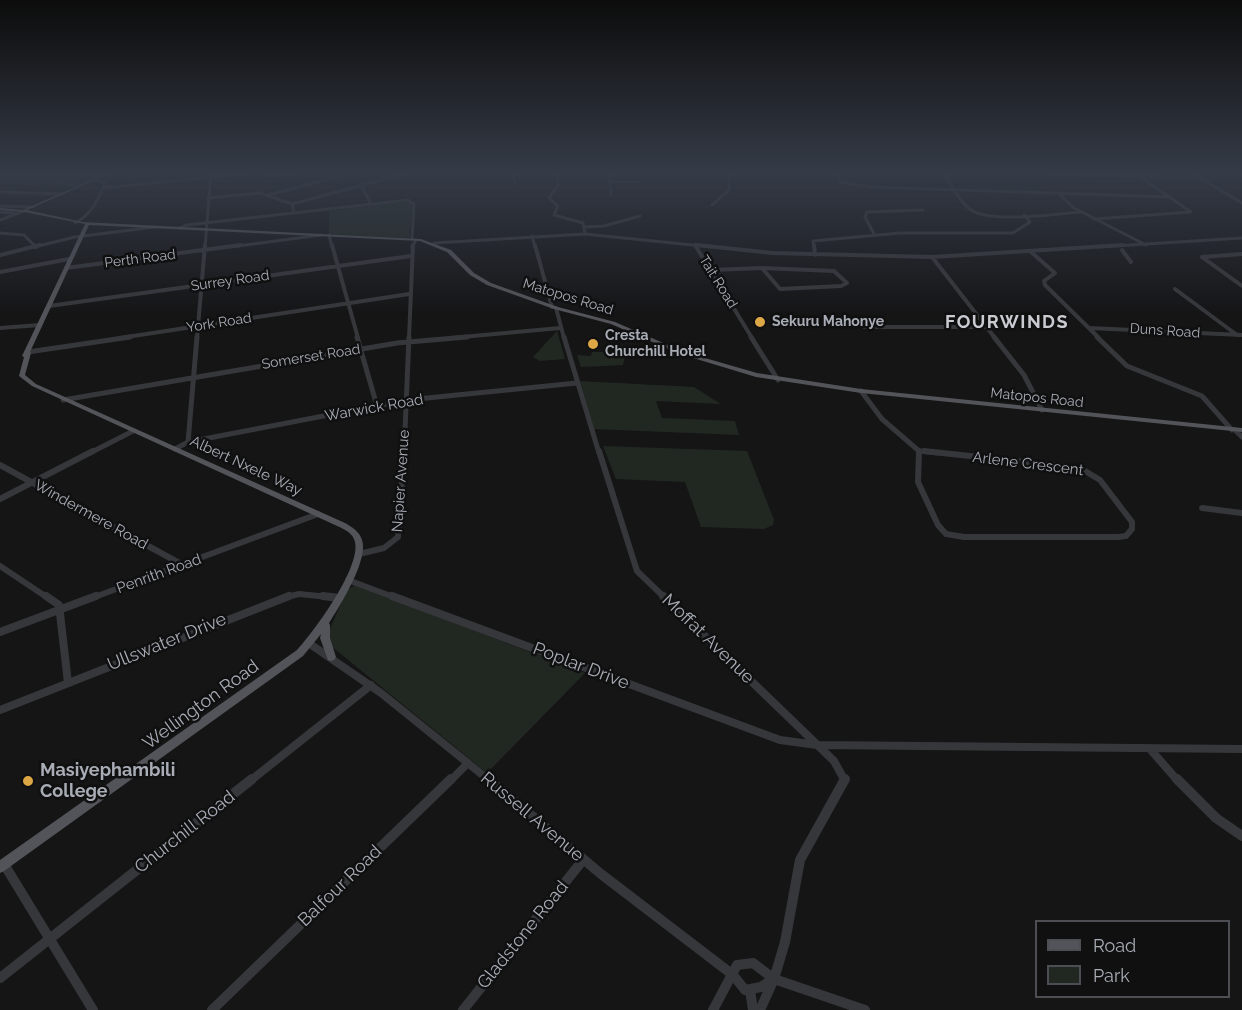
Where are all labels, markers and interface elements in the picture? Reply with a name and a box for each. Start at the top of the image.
street label: Perth Road [103,246,177,272]
street label: Tait Road [695,252,741,312]
street label: Surrey Road [190,267,270,295]
street label: Matopos Road [521,275,615,319]
street label: York Road [185,310,253,336]
district label: FOURWINDS [945,312,1069,334]
place label: Sekuru Mahonye [772,314,884,330]
marker: Sekuru Mahonye [753,315,767,329]
street label: Duns Road [1129,320,1201,342]
place label: Cresta Churchill Hotel [605,328,706,360]
marker: Cresta Churchill Hotel [586,337,600,351]
street label: Somerset Road [261,341,361,373]
street label: Matopos Road [990,385,1084,411]
street label: Warwick Road [323,390,425,426]
street label: Napier Avenue [388,429,414,533]
street label: Albert Nxele Way [187,432,305,500]
street label: Arlene Crescent [971,448,1085,480]
street label: Windermere Road [31,476,151,554]
street label: Penrith Road [114,550,204,598]
street label: Moffat Avenue [657,590,759,688]
street label: Ullswater Drive [104,608,230,676]
street label: Poplar Drive [530,638,632,694]
street label: Wellington Road [139,656,263,754]
place label: Masiyephambili College [40,760,175,802]
street label: Russell Avenue [476,768,588,866]
marker: Masiyephambili College [21,774,35,788]
street label: Churchill Road [131,786,239,878]
street label: Balfour Road [294,841,386,931]
street label: Gladstone Road [473,877,573,993]
legend [1035,920,1230,998]
text: Road [1093,935,1136,956]
text: Park [1093,965,1130,986]

